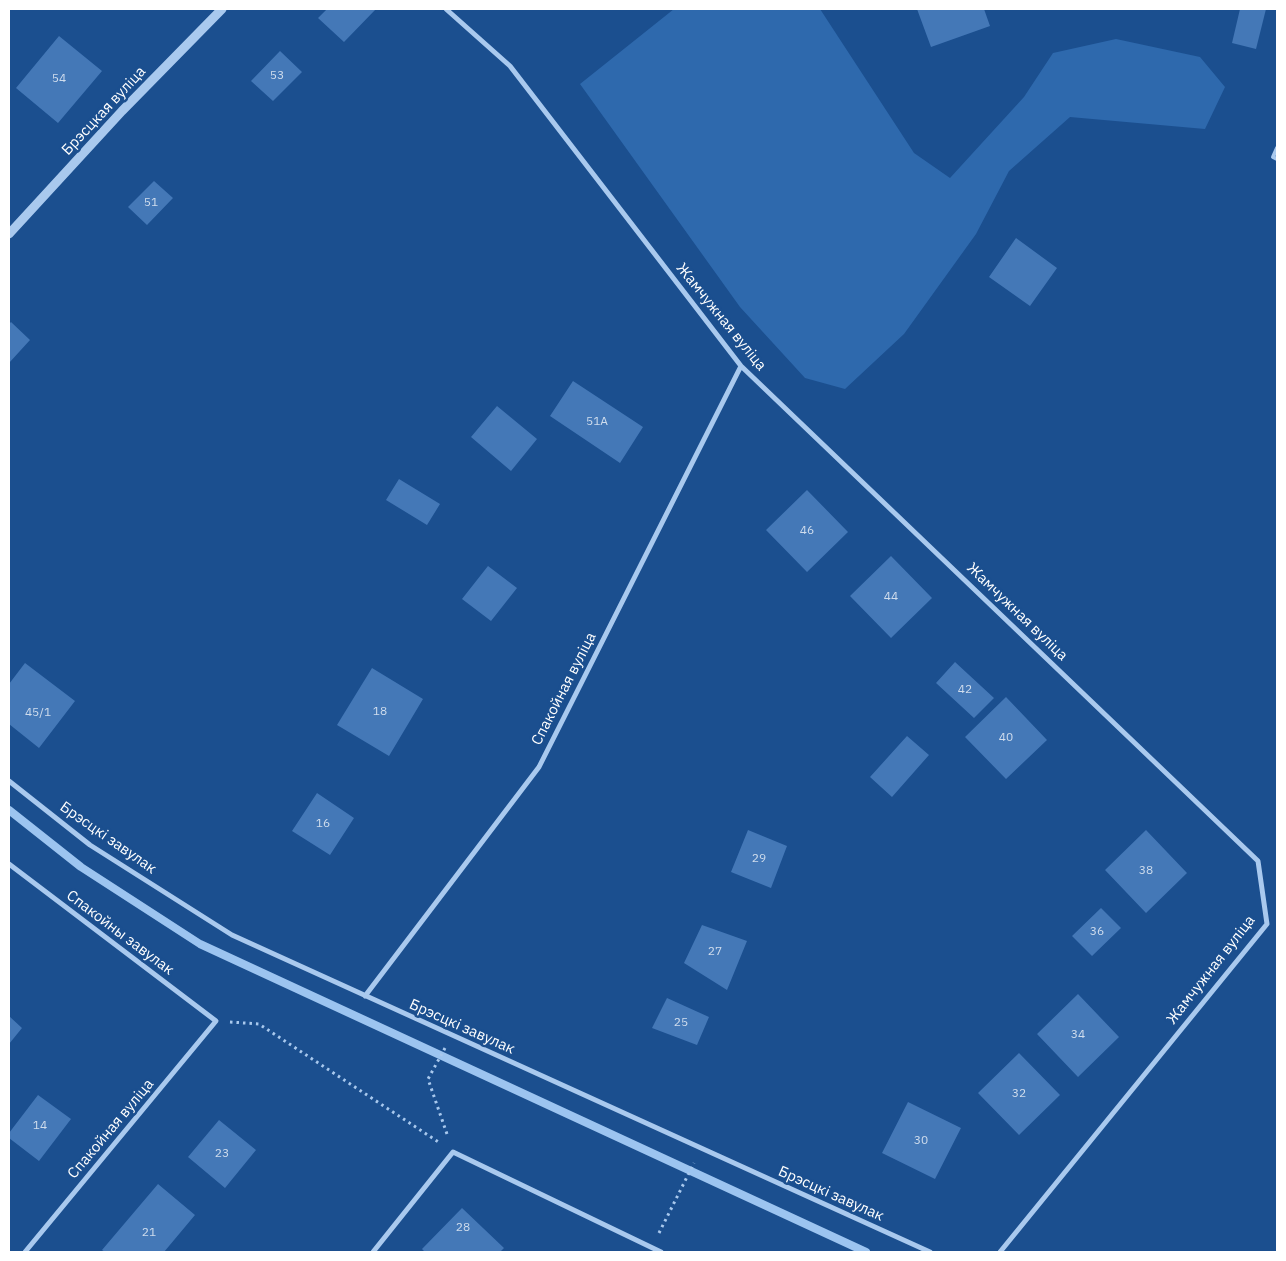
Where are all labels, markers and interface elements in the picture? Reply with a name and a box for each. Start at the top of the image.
street label: Брэсцкая вуліца [58,63,150,159]
house number: 53 [270,69,284,83]
house number: 54 [52,72,66,86]
house number: 51 [144,196,158,210]
street label: Жамчужная вуліца [672,260,770,374]
house number: 51А [586,415,608,429]
house number: 46 [800,524,814,538]
street label: Жамчужная вуліца [963,559,1071,665]
house number: 44 [884,590,898,604]
street label: Спакойная вуліца [528,630,600,748]
house number: 42 [958,683,972,697]
house number: 18 [373,705,387,719]
house number: 45/1 [25,706,51,720]
house number: 40 [999,731,1013,745]
street label: Брэсцкі завулак [56,798,160,878]
house number: 16 [316,817,330,831]
house number: 29 [752,852,766,866]
house number: 38 [1139,864,1153,878]
street label: Спакойны завулак [63,887,177,979]
street label: Жамчужная вуліца [1163,912,1259,1028]
house number: 36 [1090,925,1104,939]
house number: 27 [708,945,722,959]
street label: Брэсцкі завулак [406,996,518,1058]
house number: 25 [674,1016,688,1030]
house number: 34 [1071,1028,1085,1042]
street label: Спакойная вуліца [64,1076,158,1182]
house number: 32 [1012,1087,1026,1101]
house number: 14 [33,1119,47,1133]
house number: 30 [914,1134,928,1148]
house number: 23 [215,1147,229,1161]
street label: Брэсцкі завулак [775,1163,887,1225]
house number: 28 [456,1221,470,1235]
house number: 21 [142,1226,156,1240]

